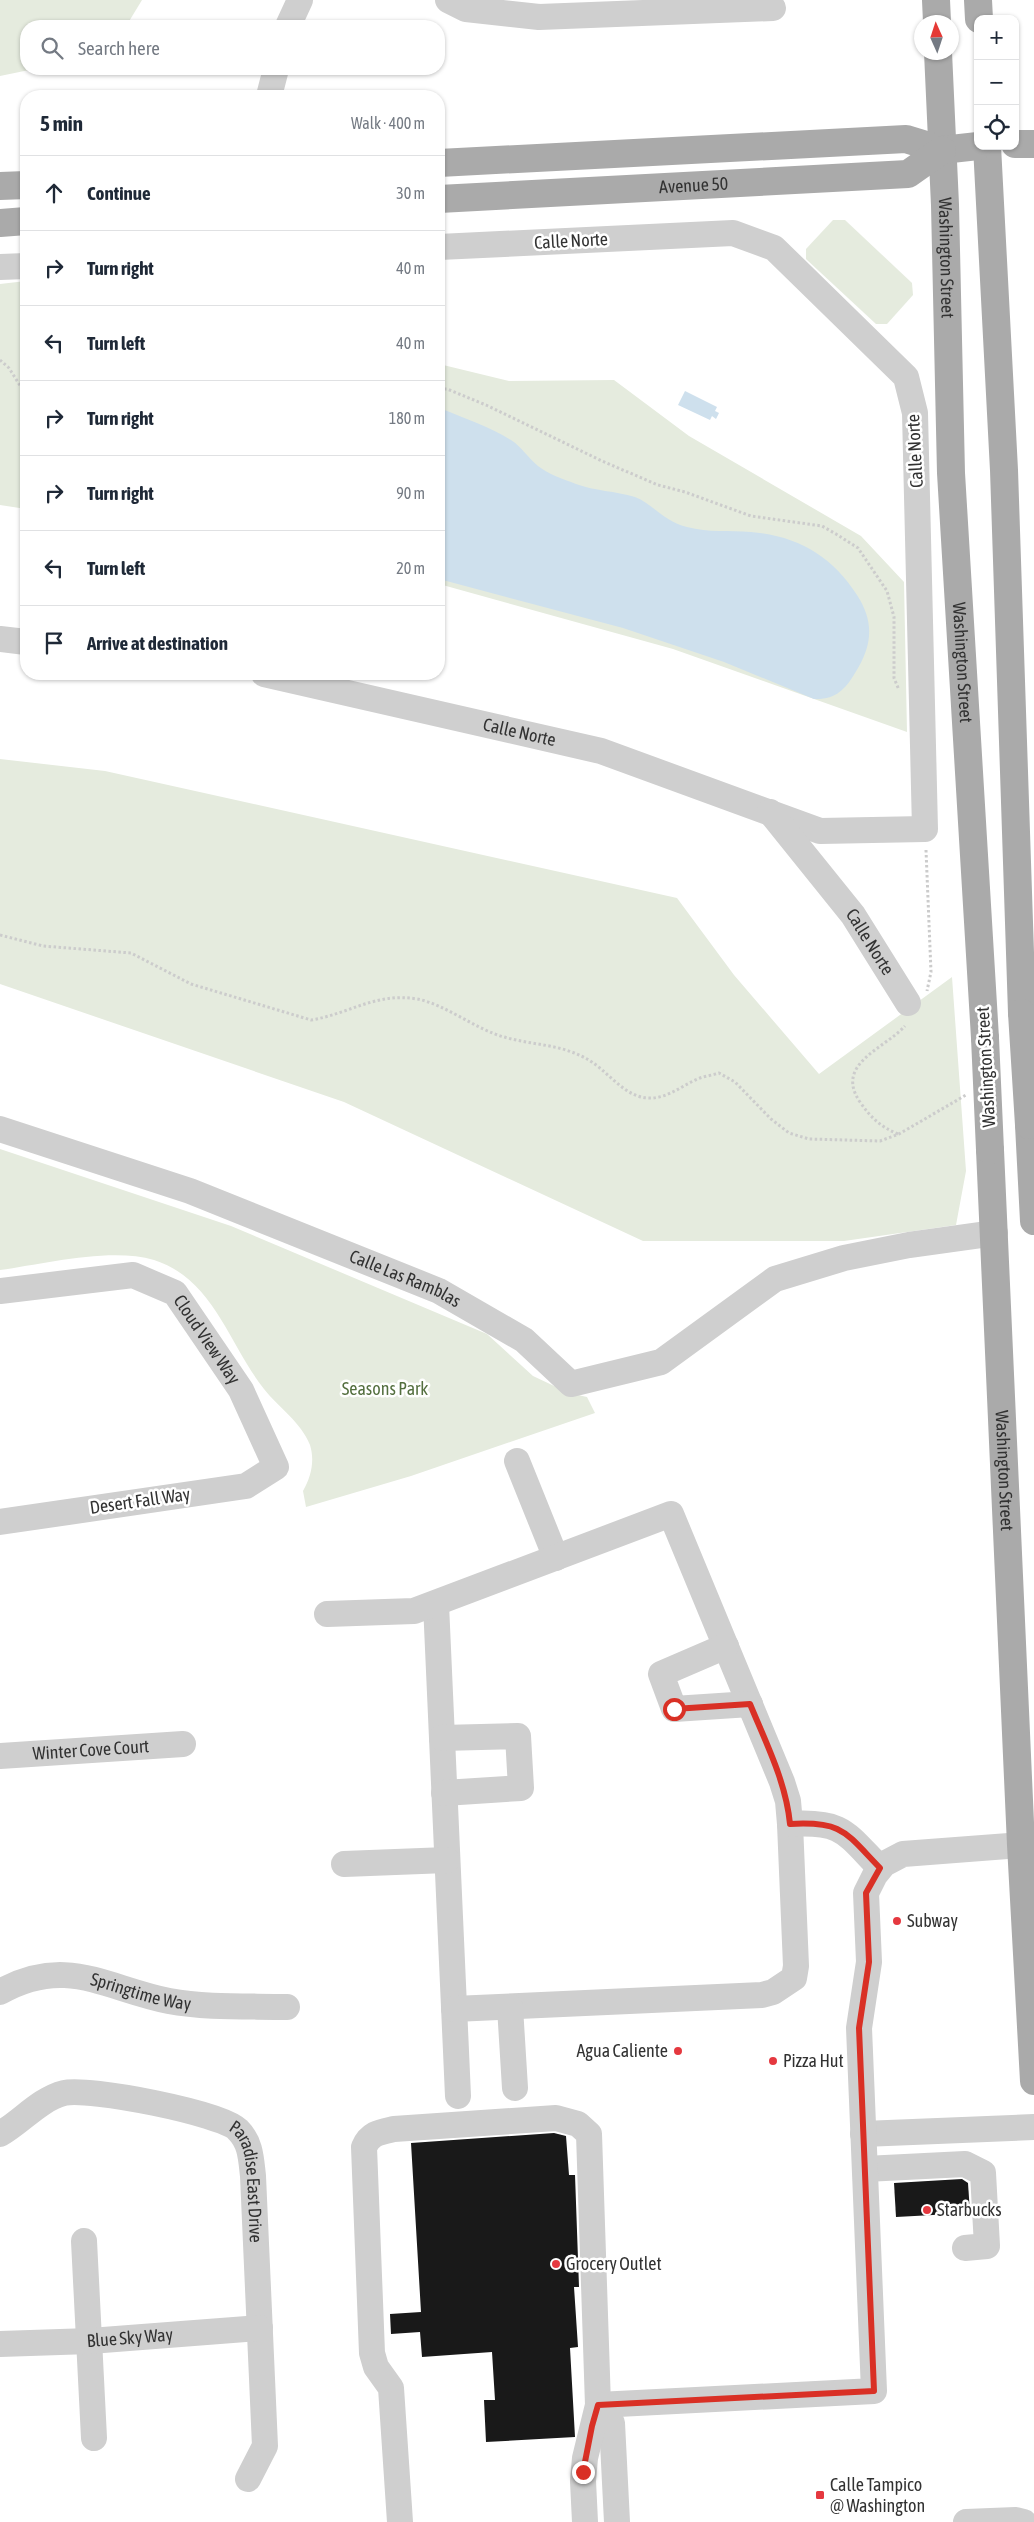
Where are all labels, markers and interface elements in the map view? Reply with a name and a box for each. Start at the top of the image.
north arrow [914,15,959,60]
map controls [974,15,1019,150]
button: + [974,15,1019,60]
search box [20,20,445,75]
icon: search [38,34,66,62]
text: Search here [78,37,160,59]
button: − [974,60,1019,105]
button: locate [974,105,1019,150]
text: 5 min [40,111,83,135]
text: Walk · 400 m [351,114,425,132]
street label: Avenue 50 [658,173,729,197]
icon: ahead [40,179,68,207]
text: Continue [87,182,151,204]
text: 30 m [396,184,425,202]
street label: Washington Street [935,197,959,318]
street label: Calle Norte [534,228,608,253]
icon: right [40,254,68,282]
text: Turn right [87,257,154,279]
text: 40 m [396,259,425,277]
icon: left [40,329,68,357]
text: Turn left [87,332,145,354]
text: 40 m [396,334,425,352]
icon: right [40,404,68,432]
text: Turn right [87,407,154,429]
text: 180 m [389,409,425,427]
street label: Calle Norte [902,414,927,488]
icon: right [40,479,68,507]
text: Turn right [87,482,154,504]
text: 90 m [396,484,425,502]
icon: left [40,554,68,582]
text: Turn left [87,557,145,579]
text: 20 m [396,559,425,577]
street label: Washington Street [949,601,977,723]
icon: arrive [40,629,68,657]
text: Arrive at destination [87,632,228,654]
street label: Calle Norte [481,713,558,750]
street label: Calle Norte [842,904,899,979]
street label: Washington Street [972,1006,999,1128]
street label: Calle Las Ramblas [346,1245,465,1311]
street label: Cloud View Way [169,1291,245,1388]
park label: Seasons Park [342,1378,428,1399]
street label: Washington Street [992,1410,1018,1531]
street label: Desert Fall Way [88,1483,191,1518]
route start [663,1698,686,1721]
street label: Winter Cove Court [32,1735,150,1764]
place label: Subway [907,1910,958,1931]
marker: Subway [891,1915,903,1927]
street label: Springtime Way [88,1968,192,2014]
place label: Agua Caliente [576,2040,668,2061]
marker: Agua Caliente [672,2045,684,2057]
place label: Pizza Hut [783,2050,844,2071]
marker: Pizza Hut [767,2055,779,2067]
street label: Paradise East Drive [226,2116,267,2243]
place label: Starbucks [937,2199,1002,2220]
marker: Starbucks [921,2204,933,2216]
place label: Grocery Outlet [566,2253,662,2274]
marker: Grocery Outlet [550,2258,562,2270]
street label: Blue Sky Way [86,2324,174,2351]
route end [572,2461,595,2484]
place label: Calle Tampico @ Washington [830,2474,925,2516]
marker: Calle Tampico @ Washington [814,2489,826,2501]

